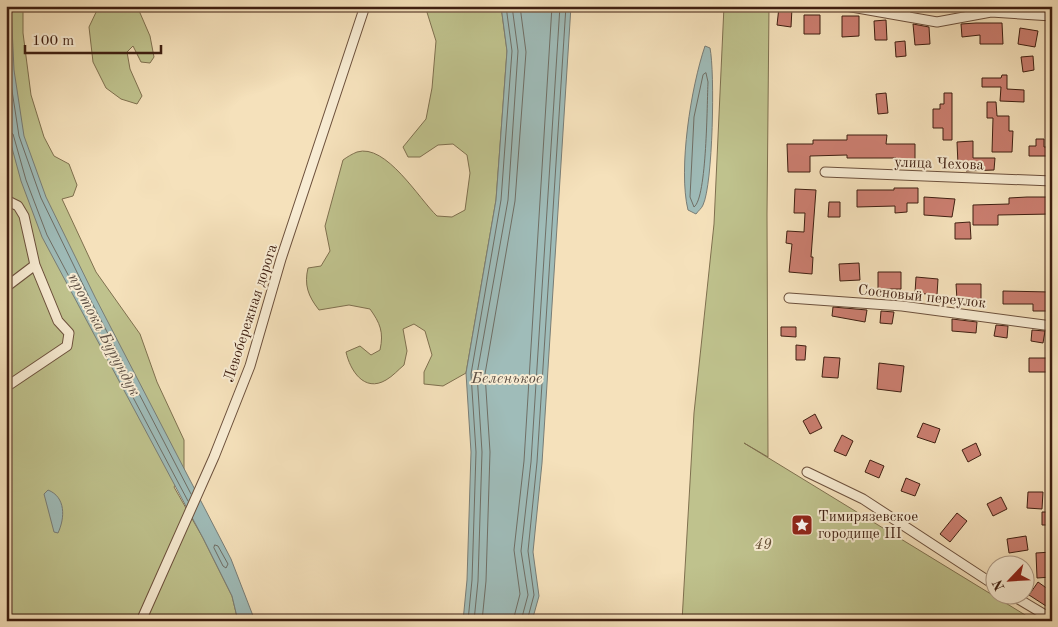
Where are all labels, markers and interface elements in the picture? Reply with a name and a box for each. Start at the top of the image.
scale bar [25,22,161,54]
text: 100 m [32,34,74,49]
street label: улица Чехова [894,155,985,174]
street label: Левобережная дорога [222,242,281,384]
water label: протока Бурундук [64,271,142,399]
street label: Сосновый переулок [857,283,987,312]
water label: Беленькое [471,371,543,387]
place label: Тимирязевское городище III [818,510,918,542]
place icon: Тимирязевское городище III [790,513,814,537]
park label: 49 [754,538,772,553]
north arrow [986,554,1036,604]
text: N [990,577,1008,593]

